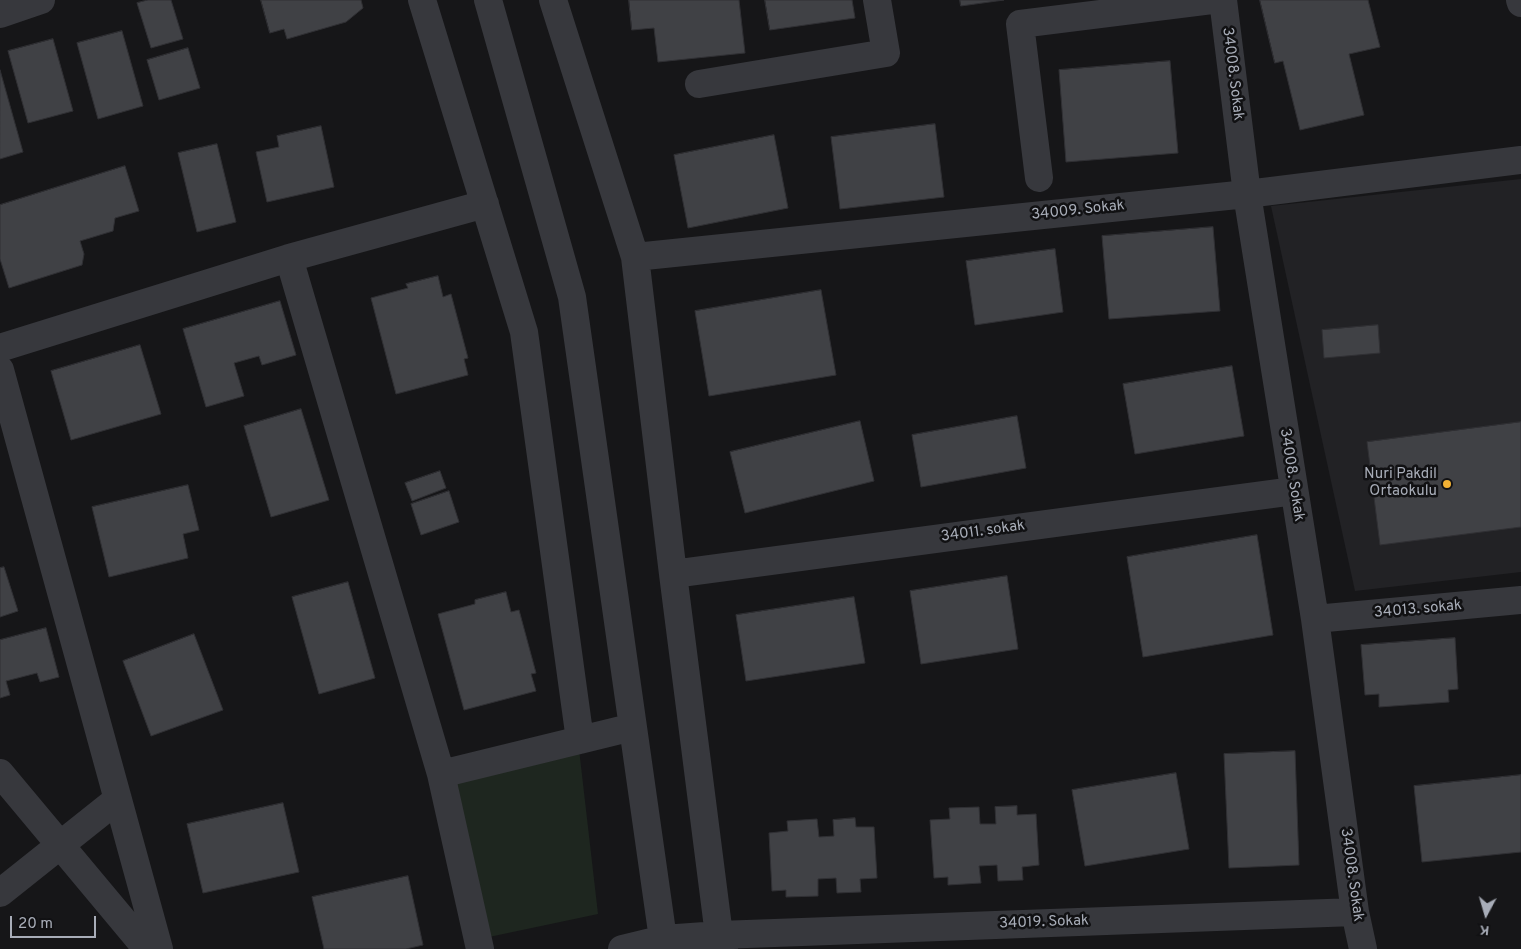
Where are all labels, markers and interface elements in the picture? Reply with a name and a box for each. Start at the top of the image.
street label: 34008. Sokak [1217,26,1247,122]
street label: 34009. Sokak [1030,197,1126,225]
street label: 34008. Sokak [1275,427,1307,523]
place label: Nuri Pakdil Ortaokulu [1364,466,1437,501]
marker: Nuri Pakdil Ortaokulu [1441,478,1453,490]
street label: 34011. sokak [940,517,1026,547]
street label: 34013. sokak [1373,597,1463,623]
street label: 34008. Sokak [1336,827,1366,923]
north arrow [1461,889,1511,939]
scale bar [12,906,99,938]
street label: 34019. Sokak [999,912,1089,934]
text: 20 m [18,915,53,934]
text: K [1479,920,1490,938]

